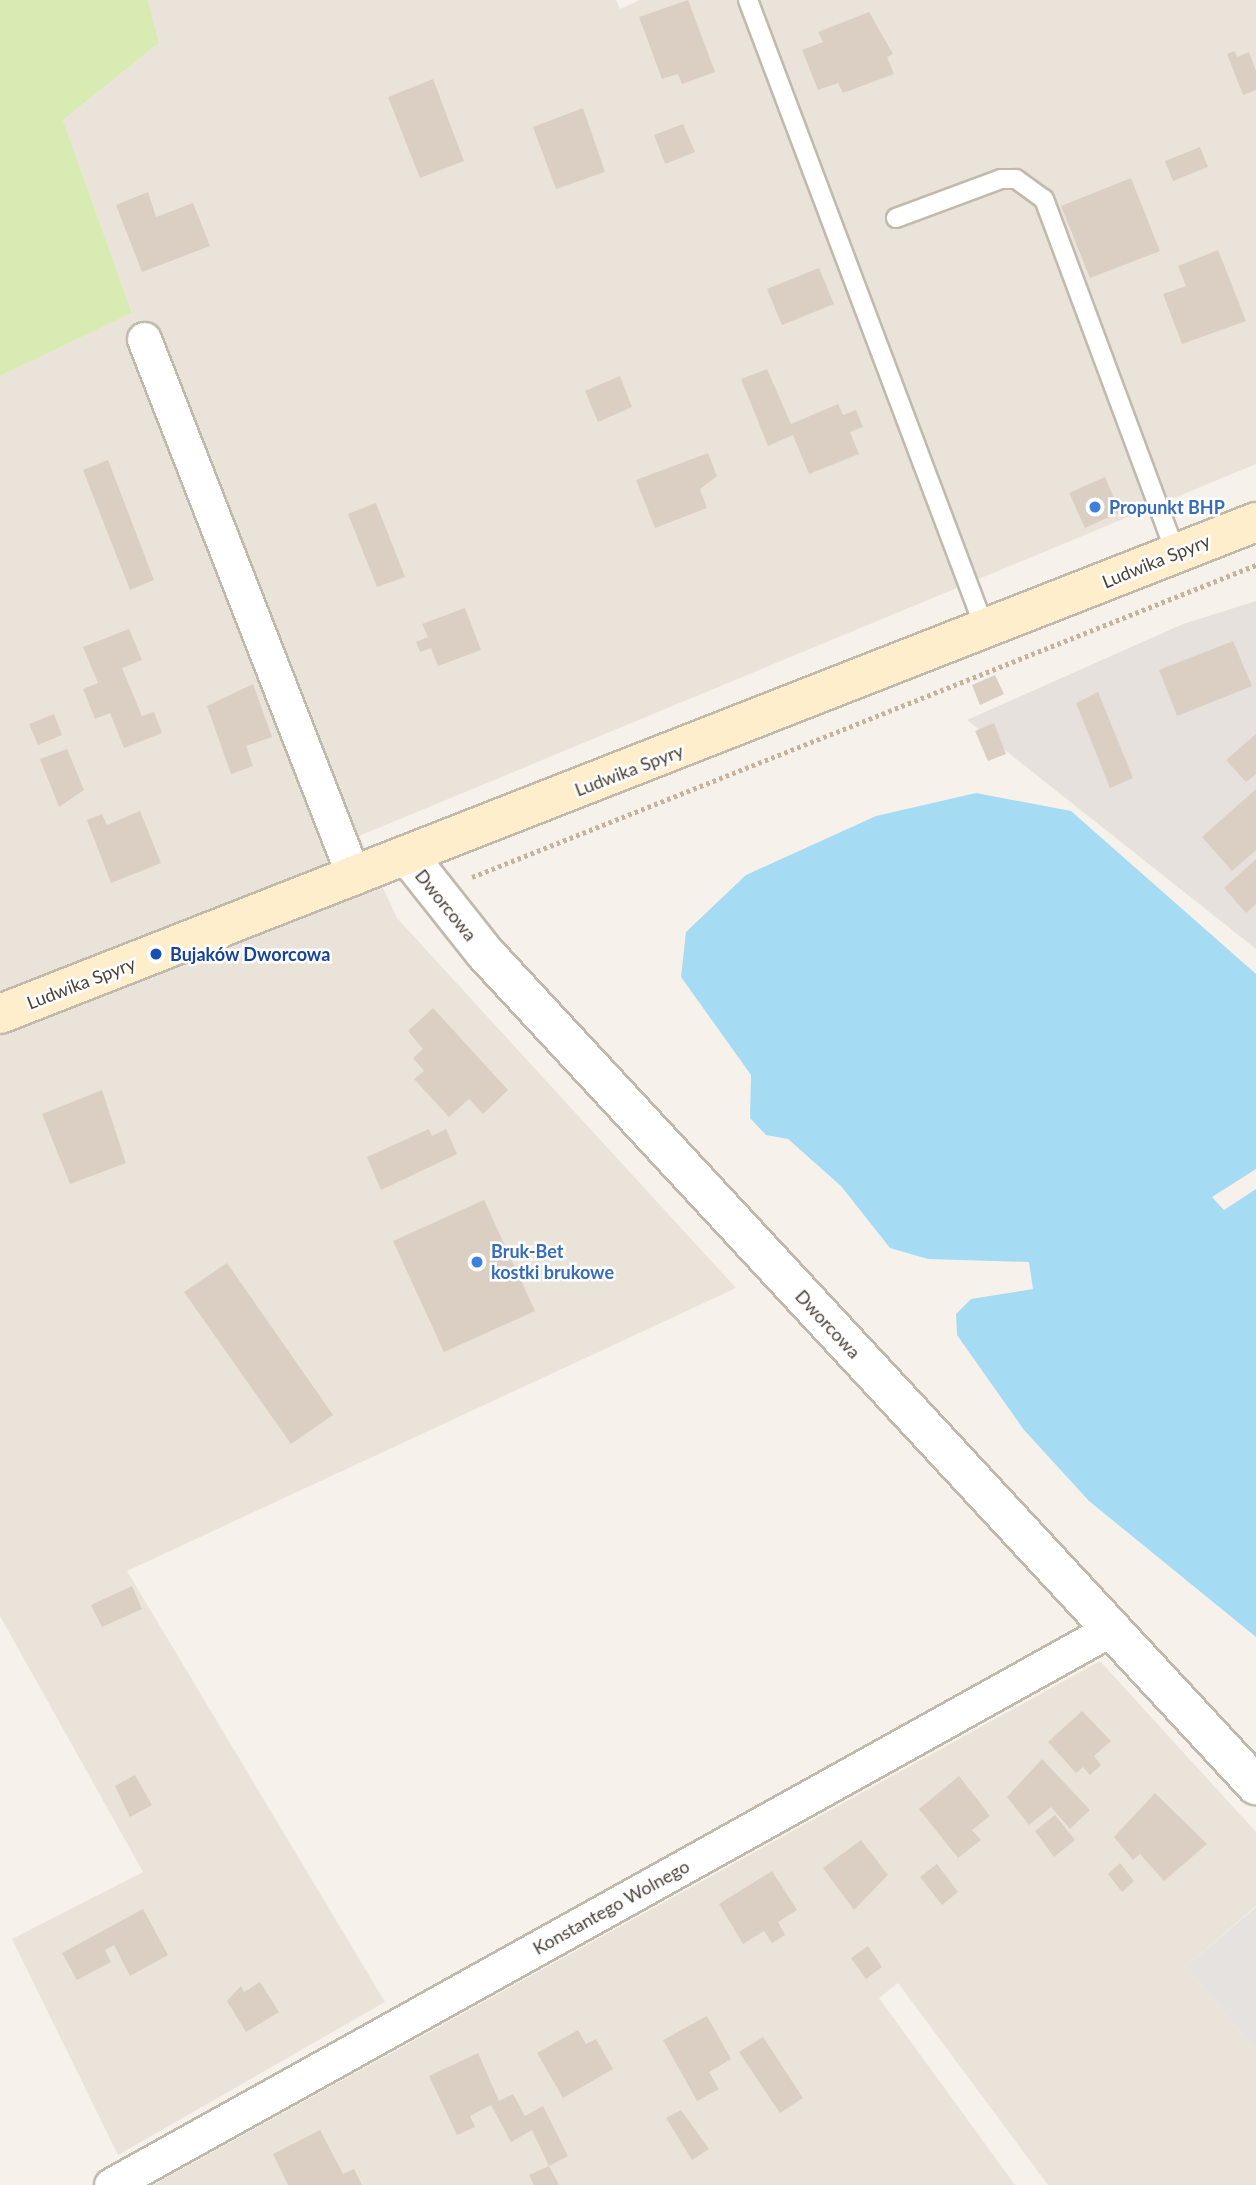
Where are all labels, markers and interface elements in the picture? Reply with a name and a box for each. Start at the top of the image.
place label: Propunkt BHP [1109,496,1225,518]
marker: Propunkt BHP [1087,499,1103,515]
street label: Ludwika Spyry [1099,530,1213,592]
street label: Ludwika Spyry [572,739,686,801]
street label: Dworcowa [411,865,481,945]
place label: Bujaków Dworcowa [170,943,331,965]
marker: Bujaków Dworcowa [148,946,164,962]
street label: Ludwika Spyry [24,952,138,1014]
place label: Bruk-Bet kostki brukowe [491,1241,614,1284]
marker: Bruk-Bet kostki brukowe [469,1254,485,1270]
street label: Dworcowa [791,1285,865,1363]
street label: Konstantego Wolnego [529,1855,693,1959]

